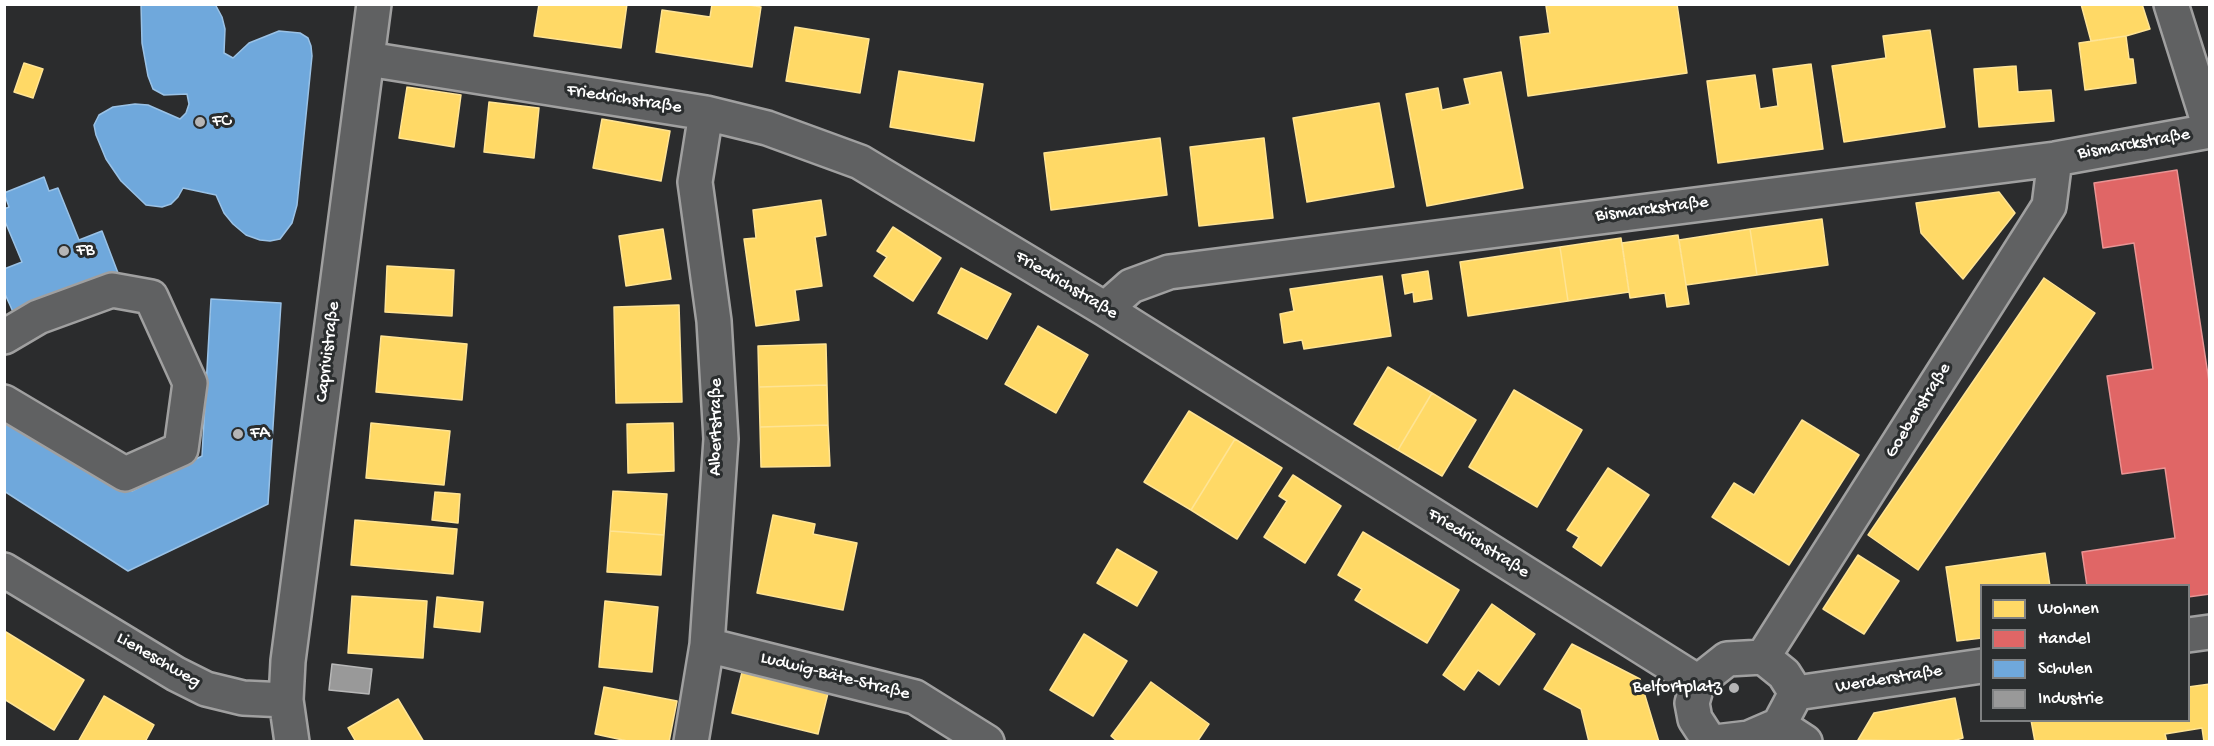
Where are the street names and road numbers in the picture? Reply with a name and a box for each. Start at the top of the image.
street label: Friedrichstraße [565,80,683,120]
street label: Bismarckstraße [2076,125,2192,165]
street label: Bismarckstraße [1594,192,1710,228]
street label: Friedrichstraße [1011,247,1121,325]
street label: Caprivistraße [312,300,346,404]
street label: Goebenstraße [1881,360,1957,462]
street label: Albertstraße [706,378,728,476]
street label: Friedrichstraße [1423,504,1533,584]
street label: Lieneschweg [112,628,204,694]
street label: Ludwig-Bäte-Straße [758,648,912,706]
street label: Werderstraße [1834,661,1944,699]

